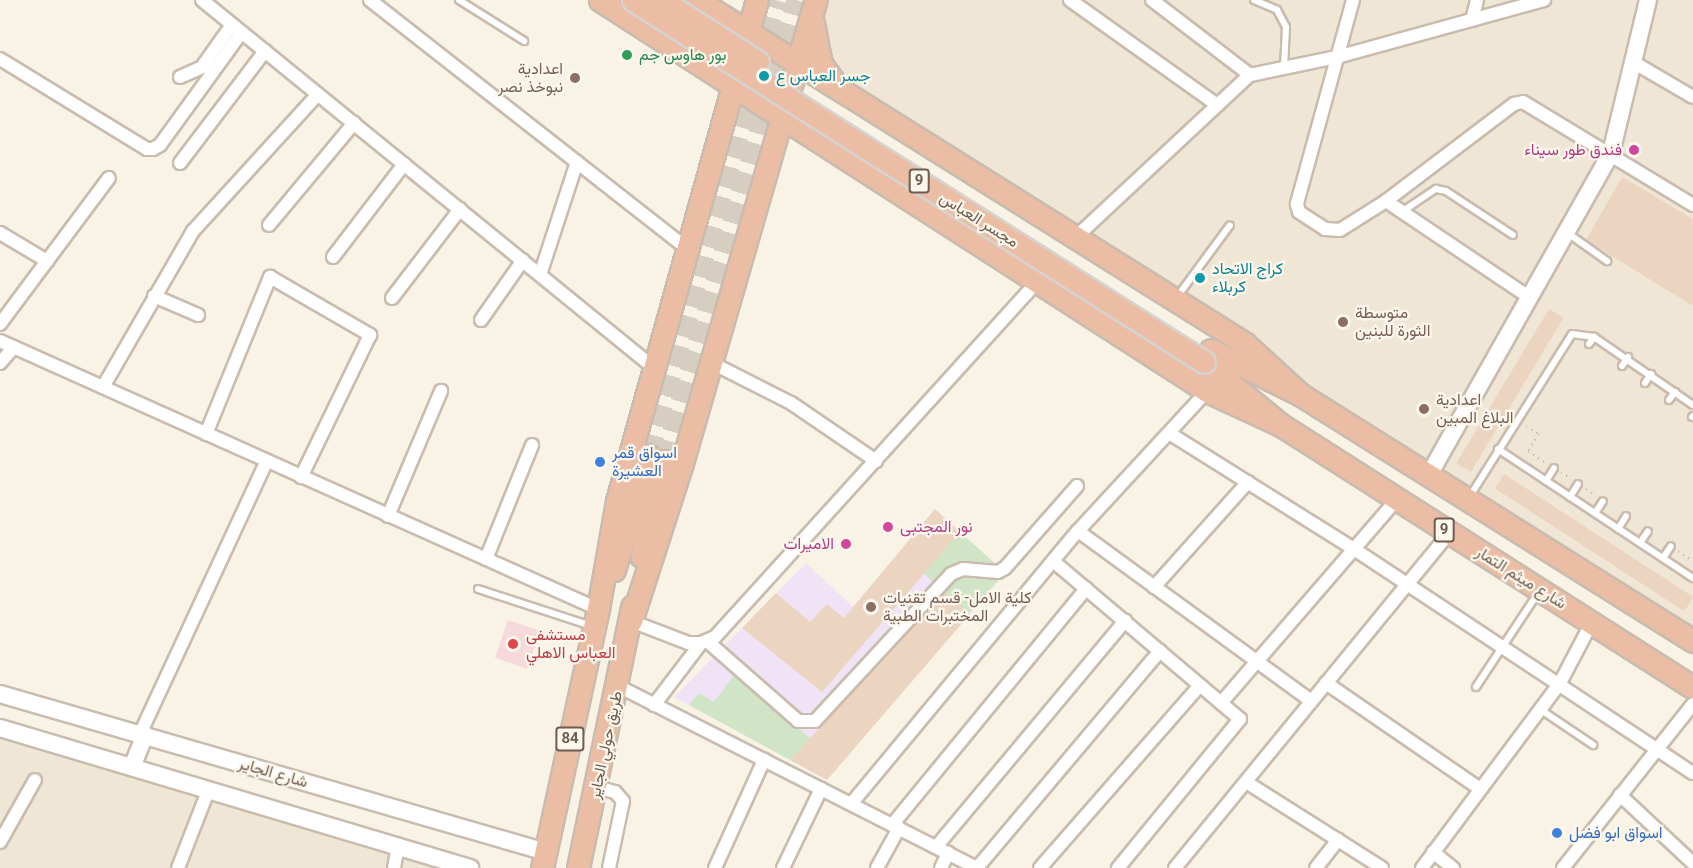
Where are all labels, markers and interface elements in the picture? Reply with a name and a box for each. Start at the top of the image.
place label: بور هاوس جم [639,45,726,65]
marker: بور هاوس جم [620,48,634,62]
place label: اعدادية نبوخذ نصر [498,59,563,97]
place label: جسر العباس ع [776,66,870,86]
marker: جسر العباس ع [757,69,771,83]
marker: اعدادية نبوخذ نصر [568,71,582,85]
place label: فندق طور سيناء [1524,140,1622,160]
marker: فندق طور سيناء [1627,143,1641,157]
road number: 9 [908,169,930,193]
street label: مجسر العباس [936,188,1022,252]
place label: كراج الاتحاد كربلاء [1212,259,1283,297]
marker: كراج الاتحاد كربلاء [1193,271,1207,285]
place label: متوسطة الثورة للبنين [1355,303,1430,341]
marker: متوسطة الثورة للبنين [1336,315,1350,329]
place label: اعدادية البلاغ المبين [1436,390,1514,428]
marker: اعدادية البلاغ المبين [1417,402,1431,416]
place label: اسواق قمر العشيرة [612,443,677,481]
marker: اسواق قمر العشيرة [593,455,607,469]
place label: نور المجتبى [900,517,973,537]
road number: 9 [1434,518,1454,542]
marker: نور المجتبى [881,520,895,534]
place label: الاميرات [784,534,834,554]
marker: الاميرات [839,537,853,551]
street label: شارع ميثم التمار [1472,543,1570,613]
place label: كلية الامل- قسم تقنيات المختبرات الطبية [883,588,1031,626]
marker: كلية الامل- قسم تقنيات المختبرات الطبية [864,600,878,614]
place label: مستشفى العباس الاهلي [526,625,615,663]
marker: مستشفى العباس الاهلي [504,635,522,653]
street label: طريق حولي الجاير [585,689,627,801]
road number: 84 [555,727,585,751]
street label: شارع الجاير [236,754,310,792]
place label: اسواق ابو فضل [1569,823,1663,843]
marker: اسواق ابو فضل [1550,826,1564,840]

